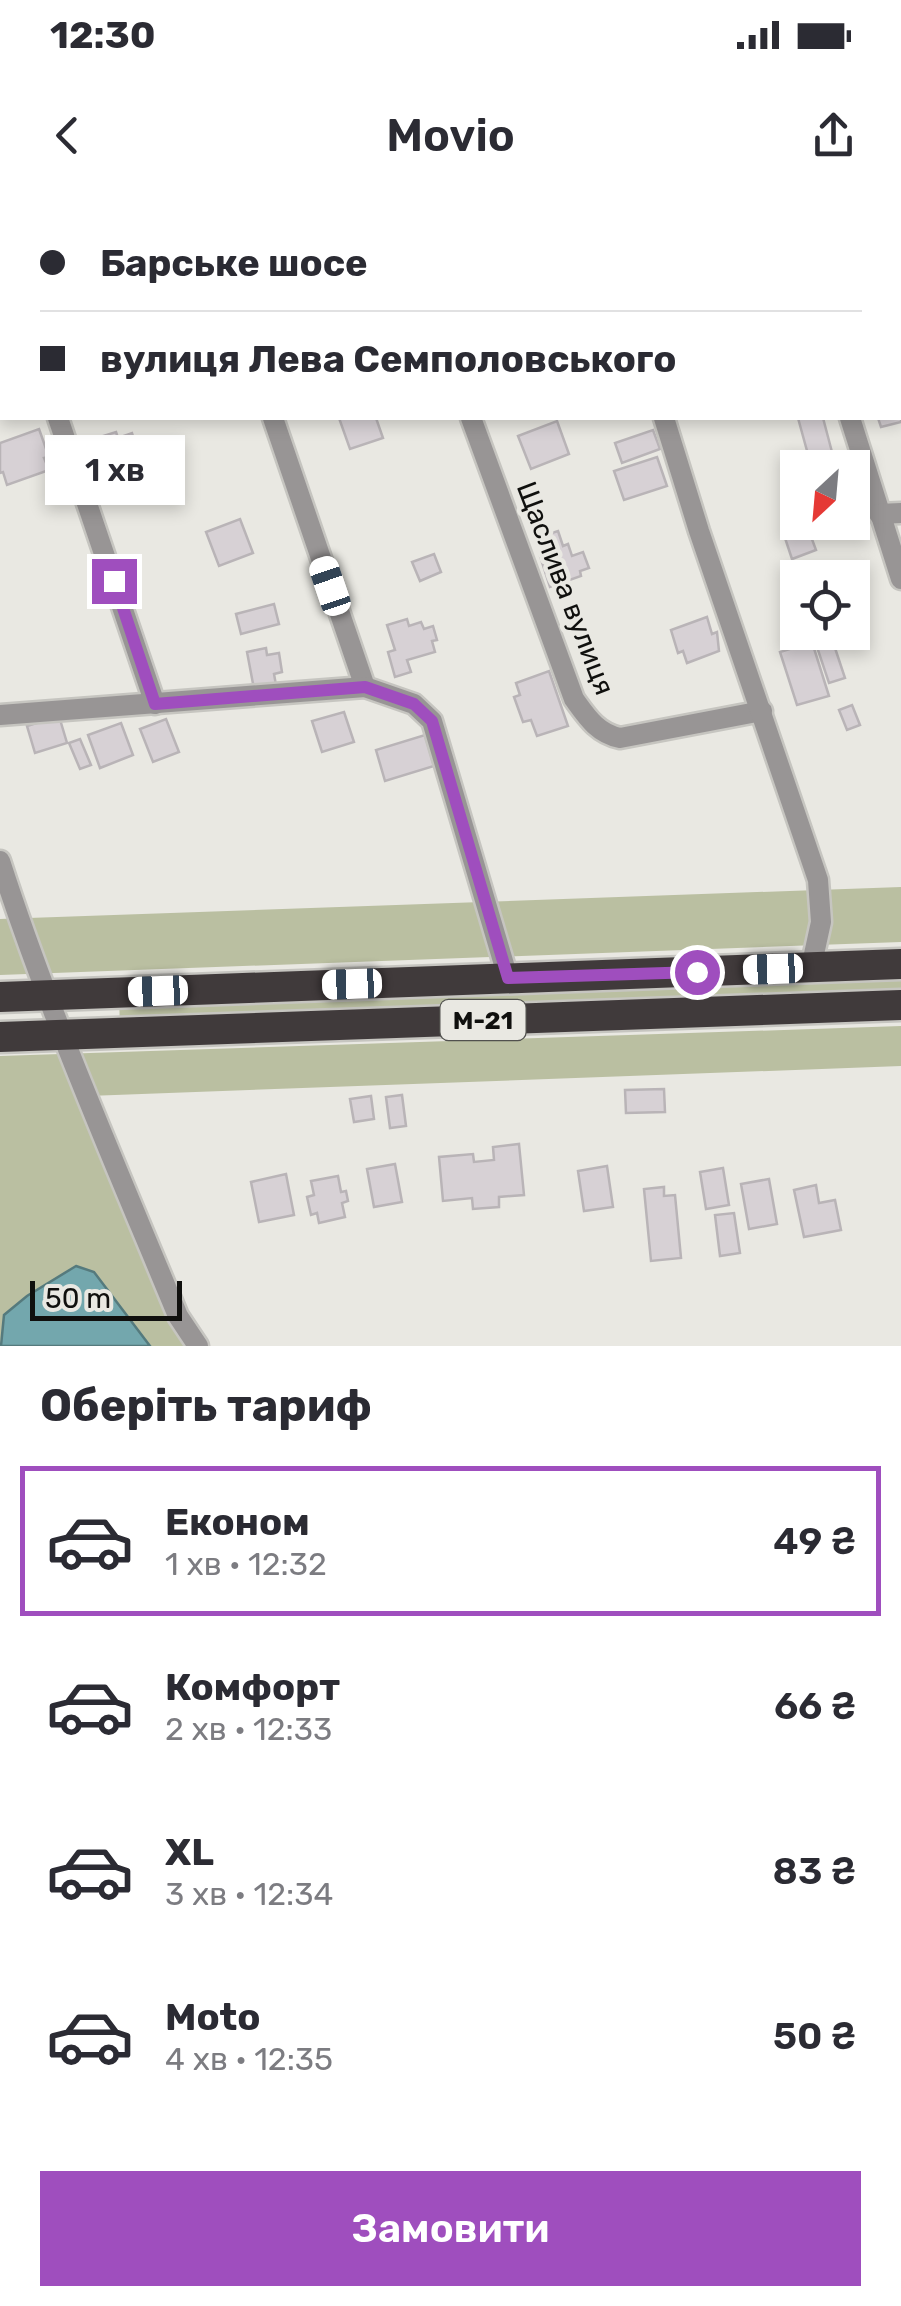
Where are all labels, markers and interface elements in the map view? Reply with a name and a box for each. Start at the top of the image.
text: 12:30 [50,12,156,58]
icon: back [40,108,95,163]
icon: share [806,108,861,163]
text: Movio [386,109,515,162]
text: Барське шосе [100,240,368,286]
text: вулиця Лева Семполовського [100,336,676,382]
callout: 1 хв [44,436,184,506]
north arrow [780,450,870,540]
map controls [780,450,870,650]
text: 1 хв [85,451,145,489]
street label: Щаслива вулиця [510,477,621,699]
car [306,553,354,619]
route end [92,559,137,604]
button: locate [780,560,870,650]
route start [675,950,720,995]
car [742,953,804,985]
car [321,968,383,1000]
car [127,975,189,1007]
road number: М-21 [440,1000,526,1040]
scale bar [30,1276,182,1320]
text: 50 m [45,1282,111,1315]
text: Оберіть тариф [40,1379,372,1432]
icon: car [45,1496,135,1586]
text: Економ [165,1499,310,1545]
text: 49 ₴ [773,1518,856,1564]
text: 1 хв · 12:32 [165,1545,327,1583]
icon: car [45,1661,135,1751]
text: Комфорт [165,1664,340,1710]
text: 66 ₴ [774,1683,856,1729]
text: 2 хв · 12:33 [165,1710,332,1748]
icon: car [45,1826,135,1916]
text: XL [165,1829,214,1875]
text: 83 ₴ [773,1848,856,1894]
text: 3 хв · 12:34 [165,1875,333,1913]
icon: car [45,1991,135,2081]
text: Moto [165,1994,261,2040]
text: 50 ₴ [773,2013,856,2059]
text: 4 хв · 12:35 [165,2040,333,2078]
button: Замовити [40,2171,861,2286]

